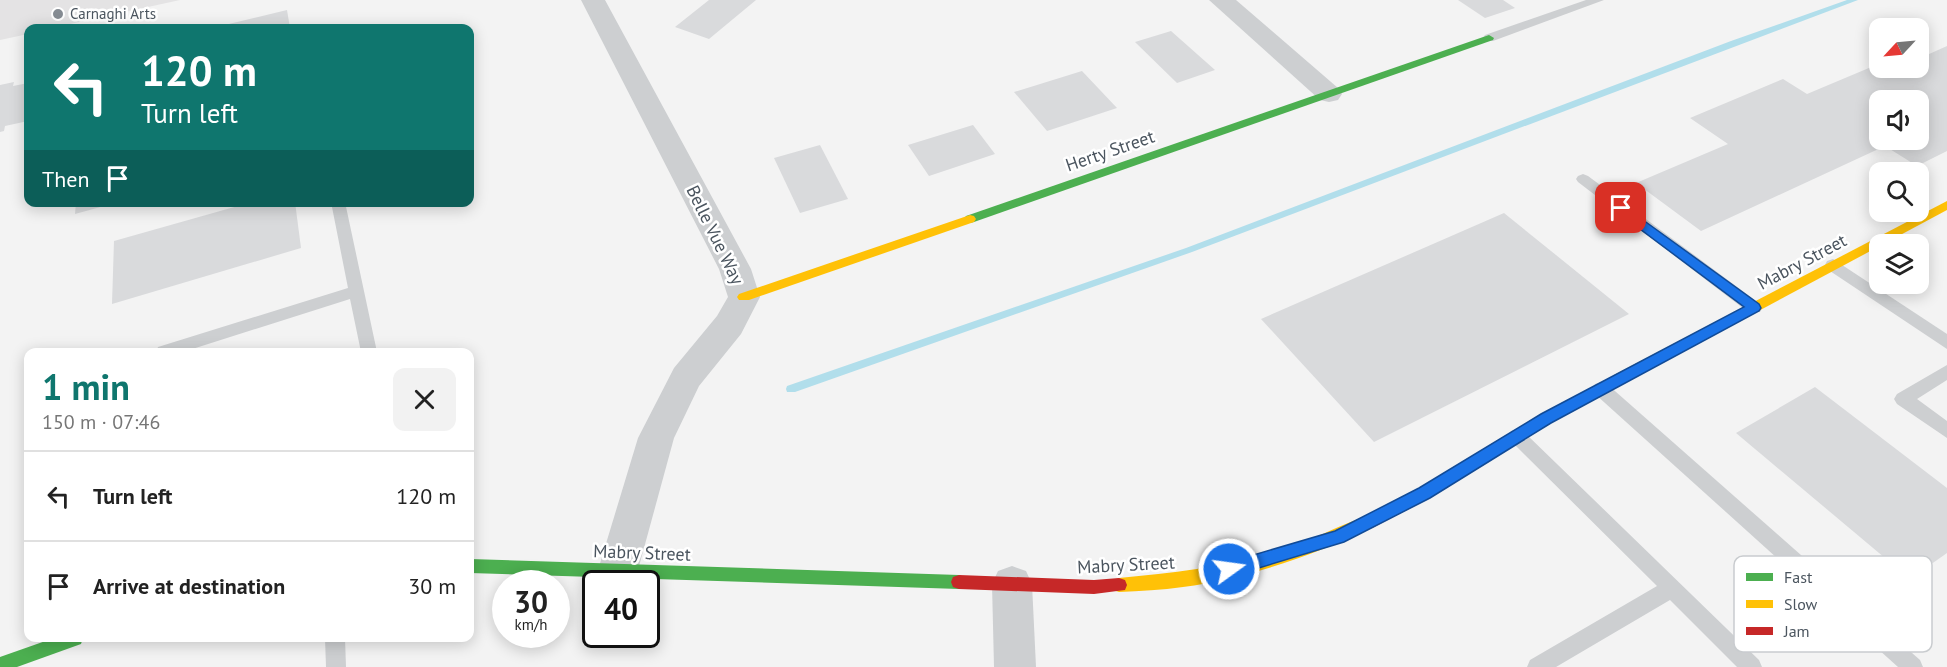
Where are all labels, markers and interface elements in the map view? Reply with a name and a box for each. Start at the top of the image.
place label: Carnaghi Arts [70,4,156,23]
marker: Carnaghi Arts [51,7,65,21]
north arrow [1869,18,1929,78]
map controls [1869,18,1929,294]
text: 120 m [141,43,257,98]
icon: left [42,48,120,126]
button: sound [1869,90,1929,150]
text: Turn left [141,96,238,130]
street label: Herty Street [1062,125,1157,176]
icon: arrive [101,162,134,195]
button: search [1869,162,1929,222]
text: Then [42,165,89,193]
street label: Belle Vue Way [682,181,750,289]
pin [1595,182,1646,233]
icon: arrive [1604,191,1637,224]
street label: Mabry Street [1753,229,1850,295]
button: layers [1869,234,1929,294]
text: 1 min [42,363,130,410]
button: close [393,368,456,431]
text: 150 m · 07:46 [42,409,160,435]
icon: left [42,480,75,513]
text: Turn left [93,482,173,510]
text: 120 m [396,482,456,510]
position arrow [1197,537,1261,601]
street label: Mabry Street [593,539,691,566]
street label: Mabry Street [1077,550,1175,579]
legend [1734,556,1932,652]
text: Fast [1784,567,1813,587]
icon: arrive [42,570,75,603]
speed limit sign: 40 [582,570,660,648]
text: Arrive at destination [93,572,285,600]
text: 30 m [408,572,456,600]
text: 30 [514,582,548,621]
text: Slow [1784,594,1818,614]
text: km/h [515,615,547,634]
text: Jam [1783,621,1810,641]

